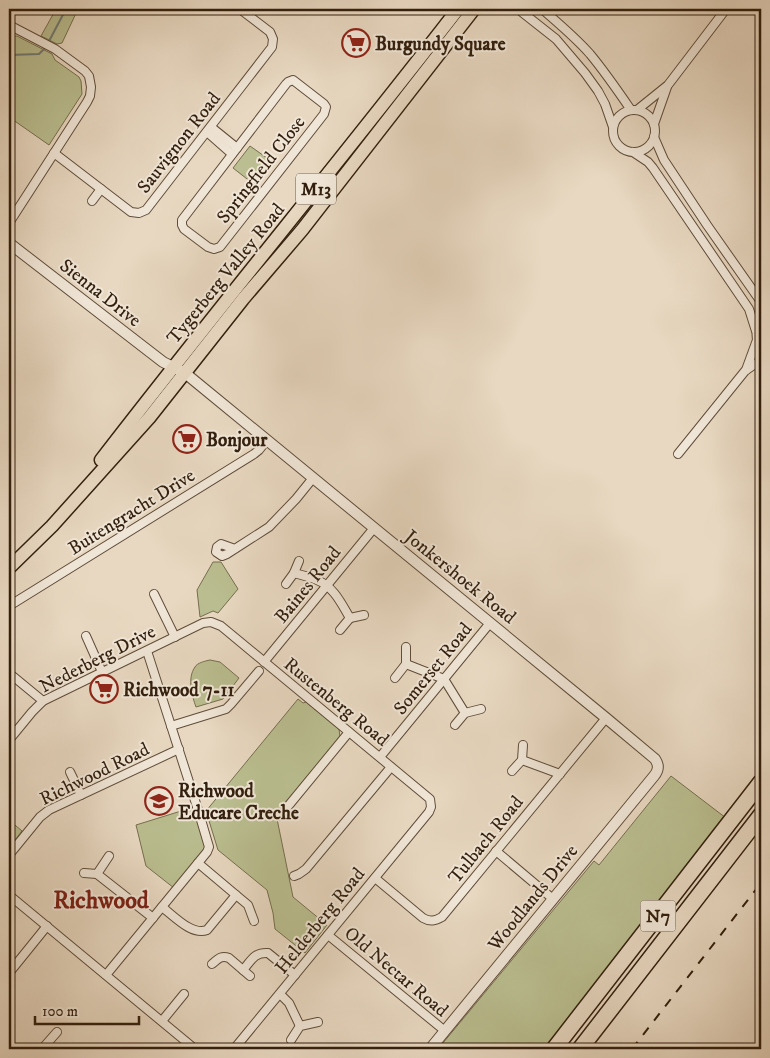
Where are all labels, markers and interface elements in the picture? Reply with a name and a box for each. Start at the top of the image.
supermarket icon: Burgundy Square [341,28,371,58]
place label: Burgundy Square [375,33,506,57]
street label: Sauvignon Road [133,87,226,198]
street label: Springfield Close [212,111,310,228]
road number: M13 [296,173,336,204]
street label: Tygerberg Valley Road [162,199,290,349]
street label: Sienna Drive [55,254,145,332]
supermarket icon: Bonjour [172,424,202,454]
place label: Bonjour [206,429,268,453]
street label: Buitengracht Drive [64,464,199,560]
street label: Jonkershoek Road [398,524,521,629]
street label: Baines Road [270,541,347,628]
street label: Somerset Road [389,618,478,720]
street label: Nederberg Drive [36,620,160,698]
street label: Rustenberg Road [279,653,394,752]
supermarket icon: Richwood 7-11 [89,674,119,704]
place label: Richwood 7-11 [123,679,234,702]
street label: Richwood Road [36,738,154,811]
place label: Richwood Educare Creche [178,780,299,825]
school or university icon: Richwood Educare Creche [144,786,174,816]
street label: Tulbach Road [444,791,529,889]
street label: Woodlands Drive [483,840,583,957]
street label: Helderberg Road [270,863,370,979]
district label: Richwood [53,886,150,916]
road number: N7 [640,900,676,931]
street label: Old Nectar Road [339,922,453,1023]
scale bar [35,993,139,1025]
text: 100 m [42,1002,78,1021]

